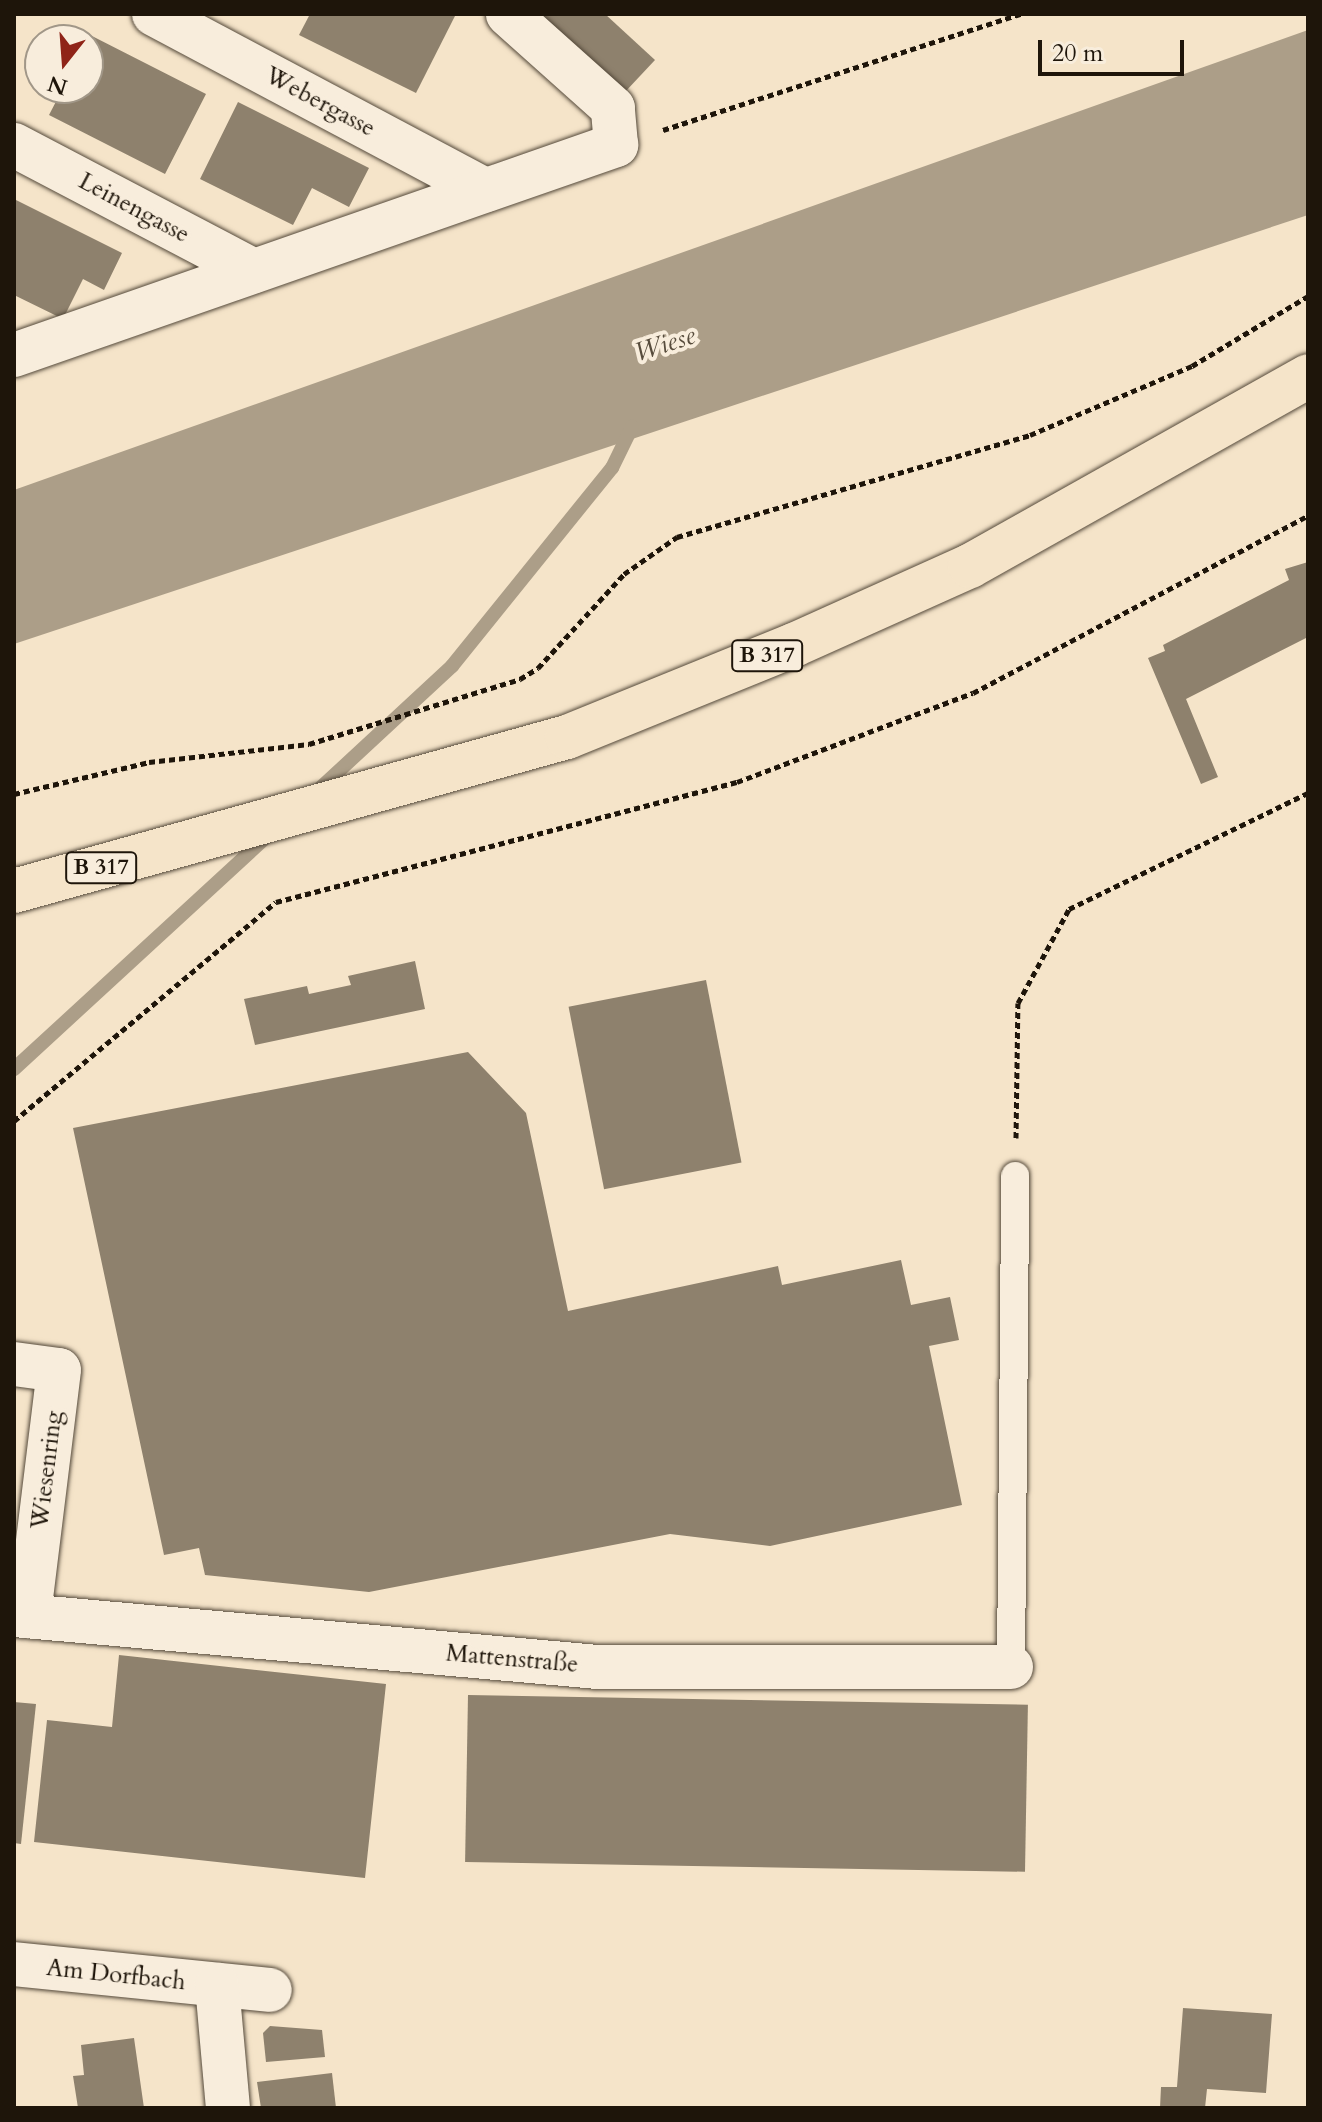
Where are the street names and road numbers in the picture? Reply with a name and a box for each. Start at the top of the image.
street label: Webergasse [260,61,380,143]
street label: Leinengasse [74,167,194,249]
road number: B 317 [731,638,803,674]
road number: B 317 [65,850,137,886]
street label: Wiesenring [25,1409,69,1531]
street label: Mattenstraße [445,1639,579,1679]
street label: Am Dorfbach [45,1953,187,1997]

